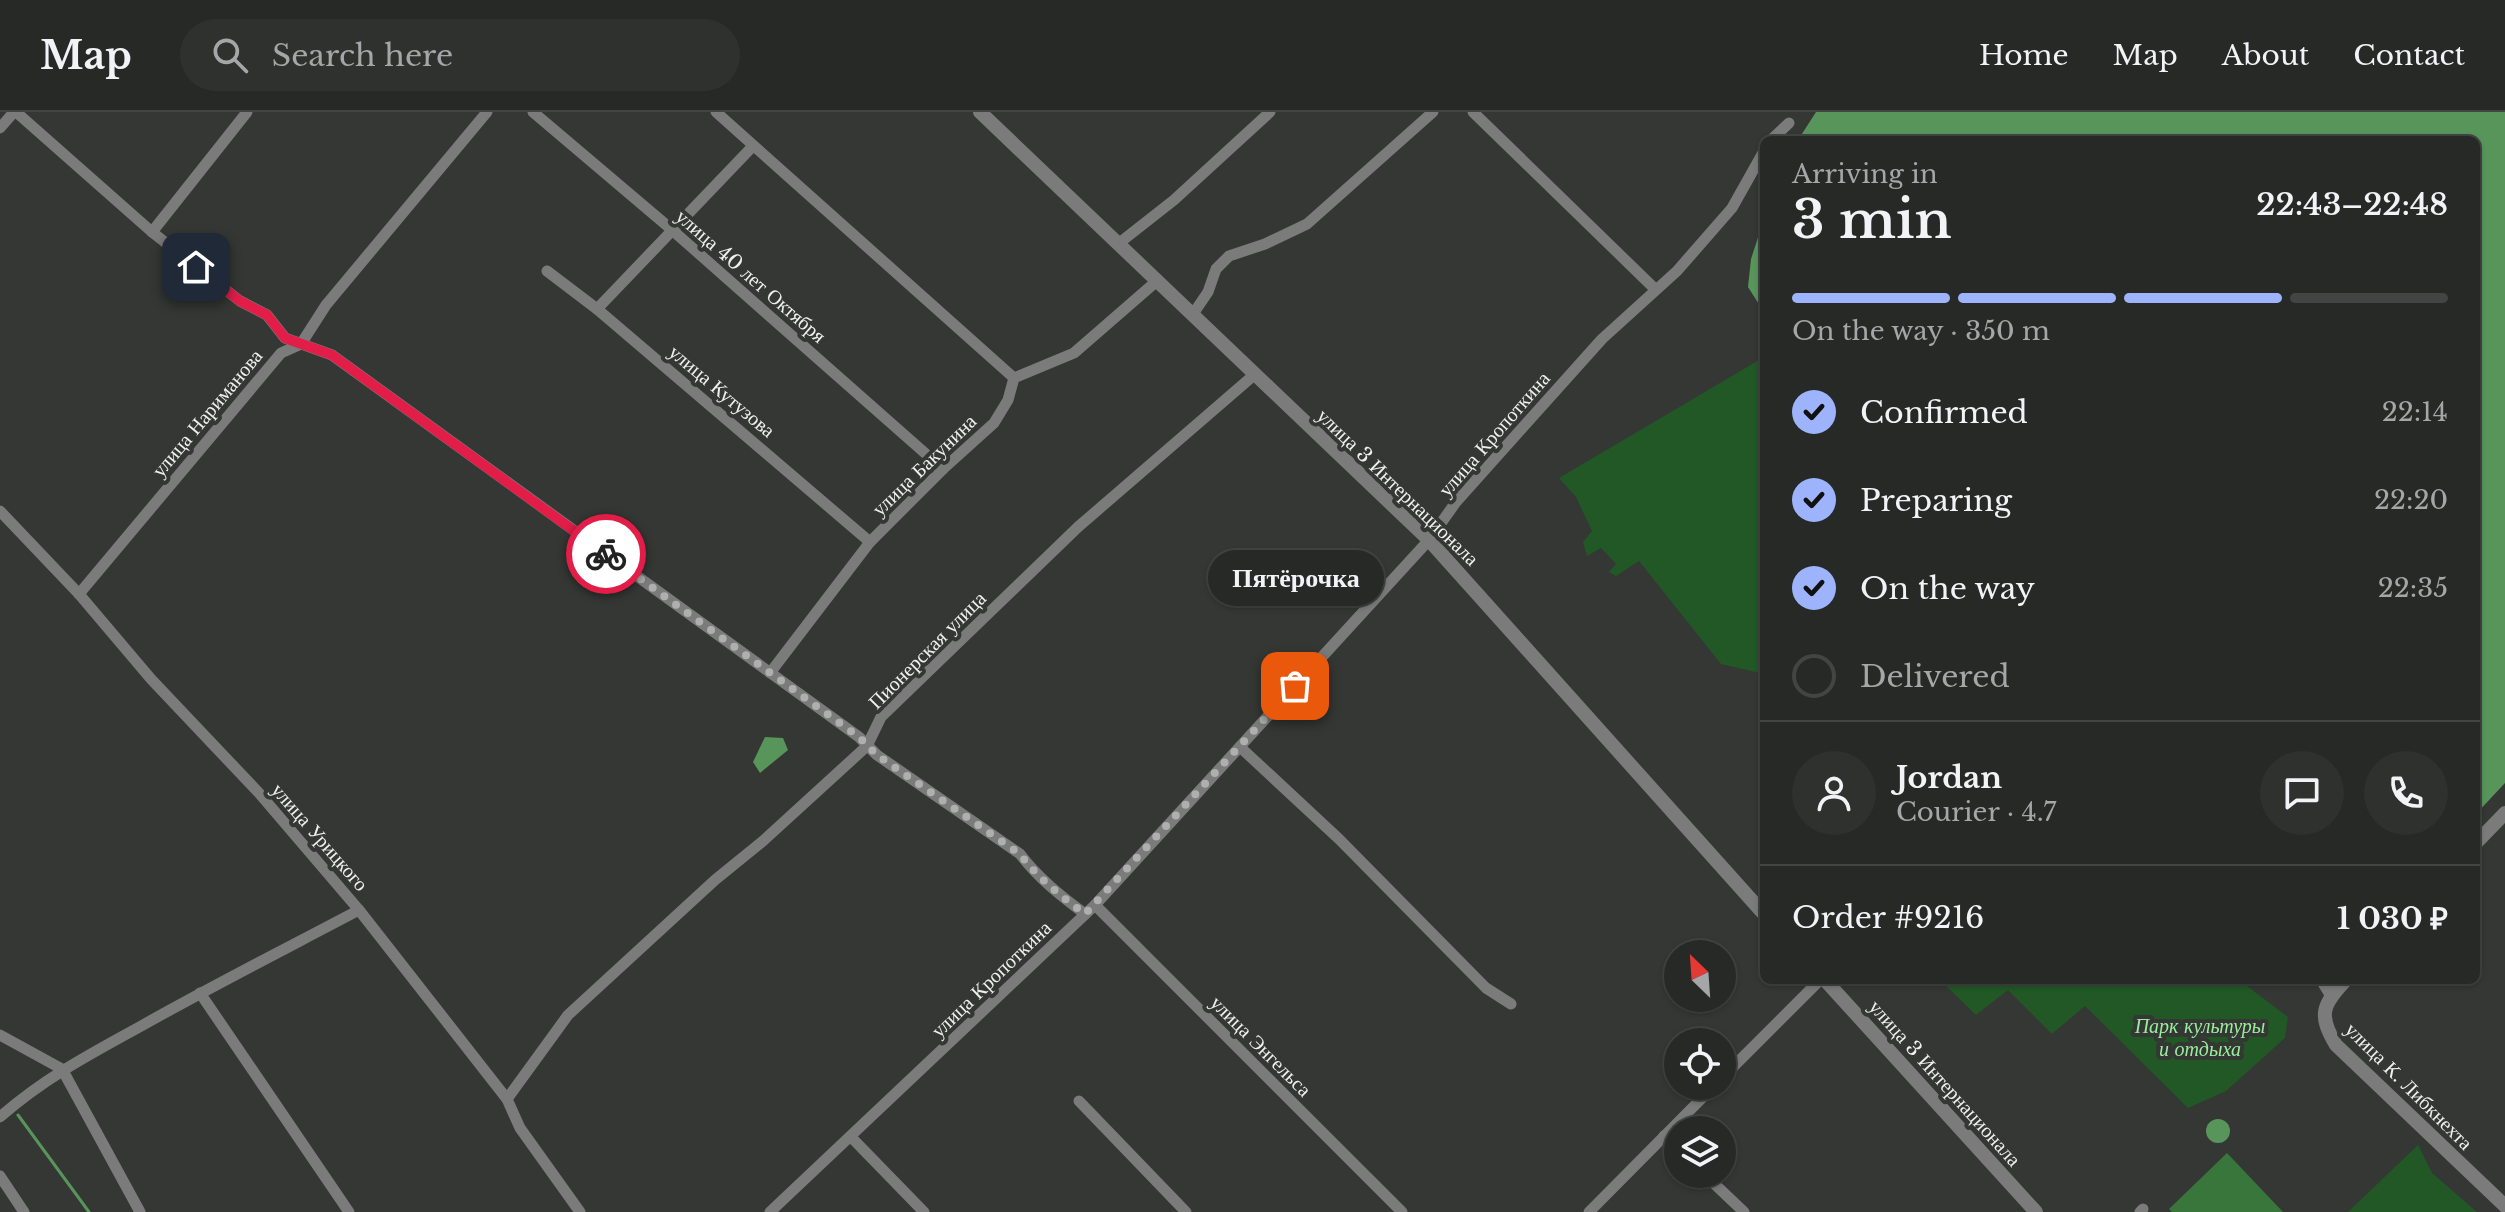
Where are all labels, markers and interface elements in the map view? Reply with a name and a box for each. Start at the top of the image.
search box [180,19,740,91]
text: Map [40,32,132,79]
icon: search [208,33,252,77]
text: Search here [272,37,453,74]
text: Home [1979,38,2069,73]
text: Map [2113,38,2178,73]
text: About [2222,38,2309,73]
text: Contact [2353,38,2465,73]
text: Arriving in [1792,158,1938,190]
text: 22:43–22:48 [2256,186,2448,223]
text: 3 min [1792,188,1952,252]
street label: улица 40 лет Октября [671,204,831,348]
pin [162,233,230,301]
icon: home [174,245,218,289]
text: On the way · 350 m [1792,315,2050,347]
street label: улица Кутузова [664,340,780,442]
street label: улица Нариманова [147,344,267,482]
street label: улица Кропоткина [1433,367,1555,501]
icon: check [1792,390,1836,434]
text: Confirmed [1860,394,2028,431]
text: 22:14 [2382,396,2448,428]
street label: улица 3 Интернационала [1312,403,1484,571]
street label: улица Бакунина [867,409,981,521]
icon: check [1792,478,1836,522]
text: Preparing [1860,482,2012,519]
text: 22:20 [2374,484,2448,516]
courier [566,514,646,594]
icon: bike [584,532,628,576]
callout: Пятёрочка [1207,550,1383,606]
text: Пятёрочка [1232,562,1360,594]
icon: check [1792,566,1836,610]
text: On the way [1860,570,2035,607]
text: 22:35 [2378,572,2448,604]
street label: Пионерская улица [863,586,991,714]
pin [1261,652,1329,720]
text: Delivered [1860,658,2010,695]
icon: bag [1273,664,1317,708]
button: person [1792,751,1876,835]
button: chat [2260,751,2344,835]
button: phone [2364,751,2448,835]
text: Jordan [1896,759,2002,796]
street label: улица Урицкого [267,778,373,896]
text: Courier · 4.7 [1896,796,2056,828]
text: Order #9216 [1792,899,1984,936]
text: 1 030 ₽ [2337,900,2448,937]
street label: улица Кропоткина [926,916,1056,1042]
north arrow [1664,940,1736,1012]
map controls [1664,940,1736,1188]
street label: улица Энгельса [1206,991,1317,1102]
street label: улица 3 Интернационала [1864,995,2026,1171]
park label: Парк культуры и отдыха [2134,1014,2265,1061]
street label: улица К. Либкнехта [2340,1017,2478,1155]
button: locate [1664,1028,1736,1100]
button: layers [1664,1116,1736,1188]

